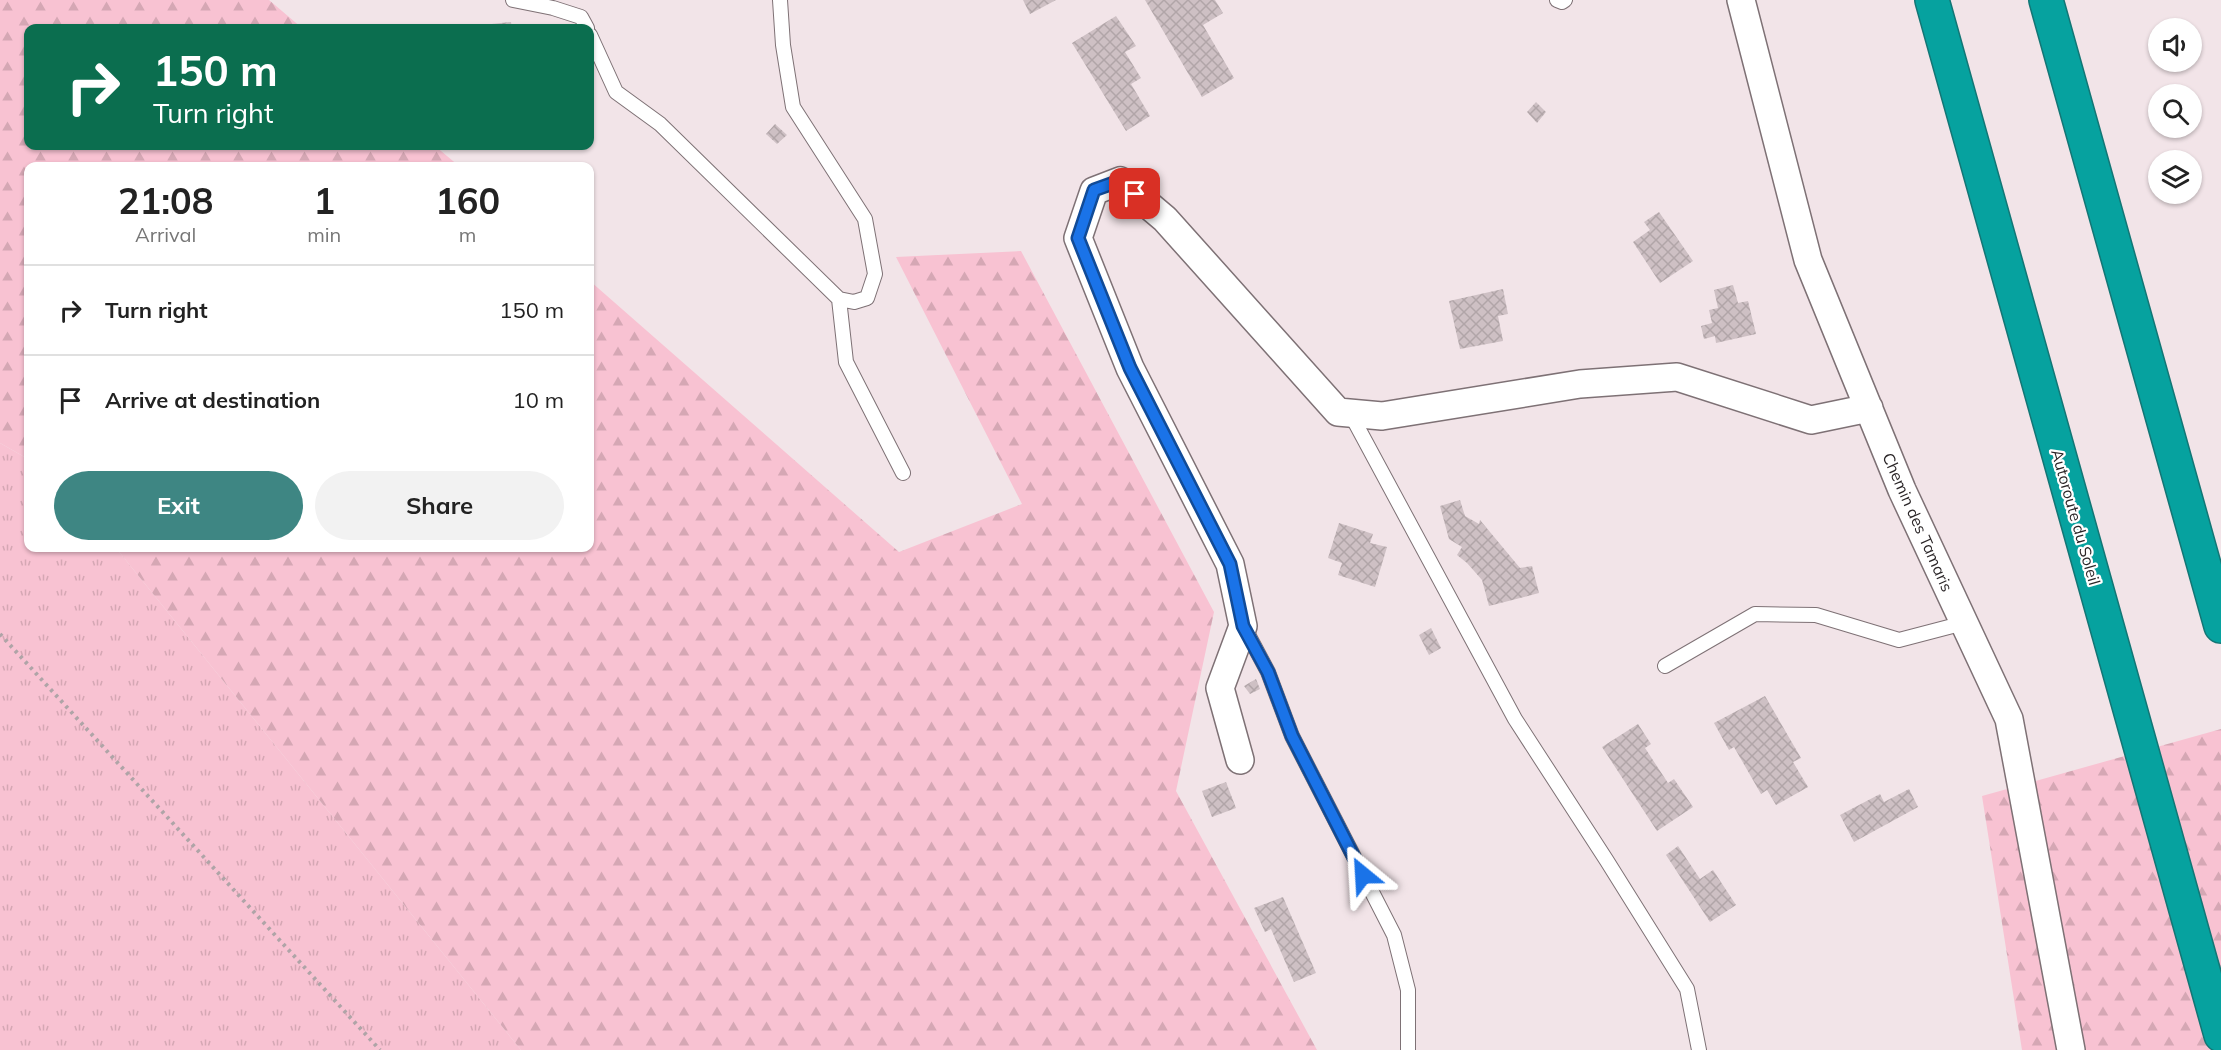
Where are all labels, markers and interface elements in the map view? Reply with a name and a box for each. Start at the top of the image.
map controls [2148,18,2202,204]
button: sound [2148,18,2202,72]
text: 150 m [153,44,278,97]
icon: right [54,48,132,126]
button: search [2148,84,2202,138]
text: Turn right [153,96,273,130]
button: layers [2148,150,2202,204]
pin [1109,168,1160,219]
icon: arrive [1118,177,1151,210]
text: 21:08 [118,178,213,223]
text: 1 [313,178,335,223]
text: 160 [435,178,500,223]
text: Arrival [135,222,196,247]
text: min [307,222,341,247]
text: m [459,222,476,247]
icon: right [54,294,87,327]
text: Turn right [105,296,208,324]
text: 150 m [499,296,564,324]
icon: arrive [54,384,87,417]
text: Arrive at destination [105,386,320,414]
text: 10 m [513,386,564,414]
street label: Autoroute du Soleil [2047,447,2105,587]
street label: Chemin des Tamaris [1878,449,1958,595]
button: Exit [54,471,303,540]
button: Share [315,471,564,540]
position arrow [1331,843,1395,907]

